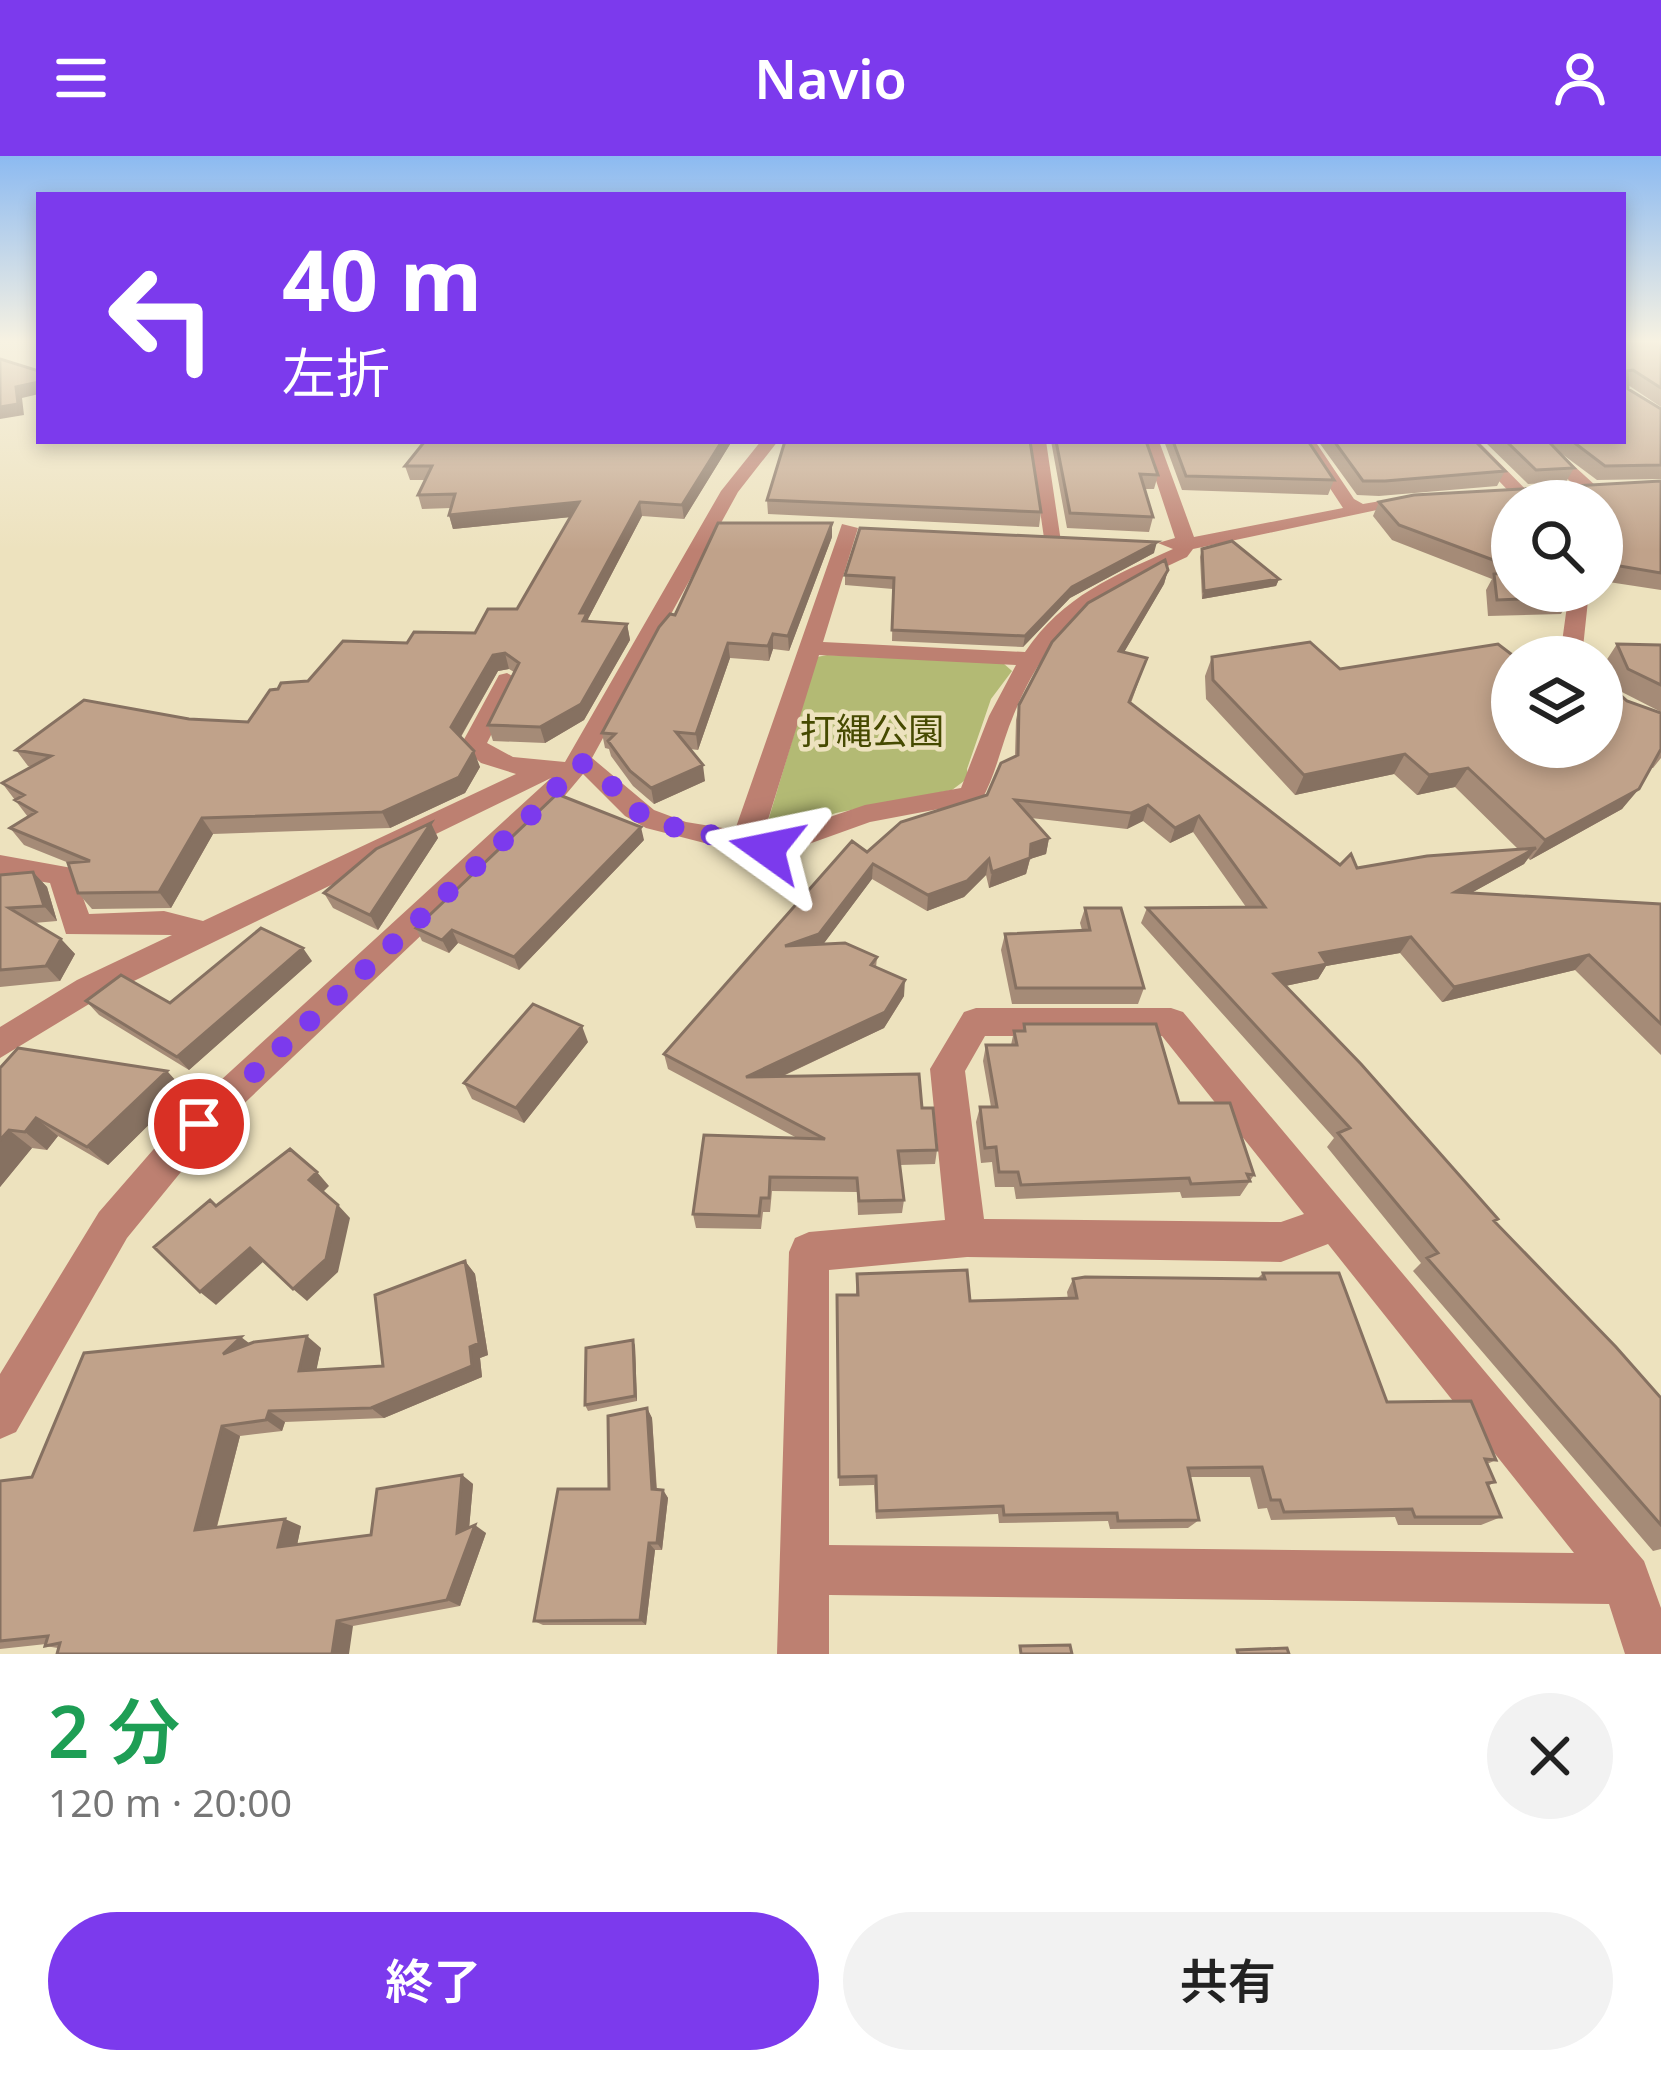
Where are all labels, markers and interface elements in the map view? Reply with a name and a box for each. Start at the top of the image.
text: Navio [754,41,907,115]
icon: menu [48,45,114,111]
icon: person [1547,45,1613,111]
text: 40 m [282,221,482,336]
icon: left [84,240,240,396]
text: 左折 [282,335,390,409]
map controls [1491,480,1623,768]
button: search [1491,480,1623,612]
button: layers [1491,636,1623,768]
park label: 打縄公園 [800,706,944,755]
position arrow [704,786,830,912]
pin [148,1073,250,1175]
icon: arrive [166,1091,232,1157]
text: 2 分 [48,1681,180,1779]
button: close [1487,1693,1613,1819]
text: 120 m · 20:00 [48,1775,292,1828]
button: 終了 [48,1912,819,2050]
button: 共有 [843,1912,1613,2050]

